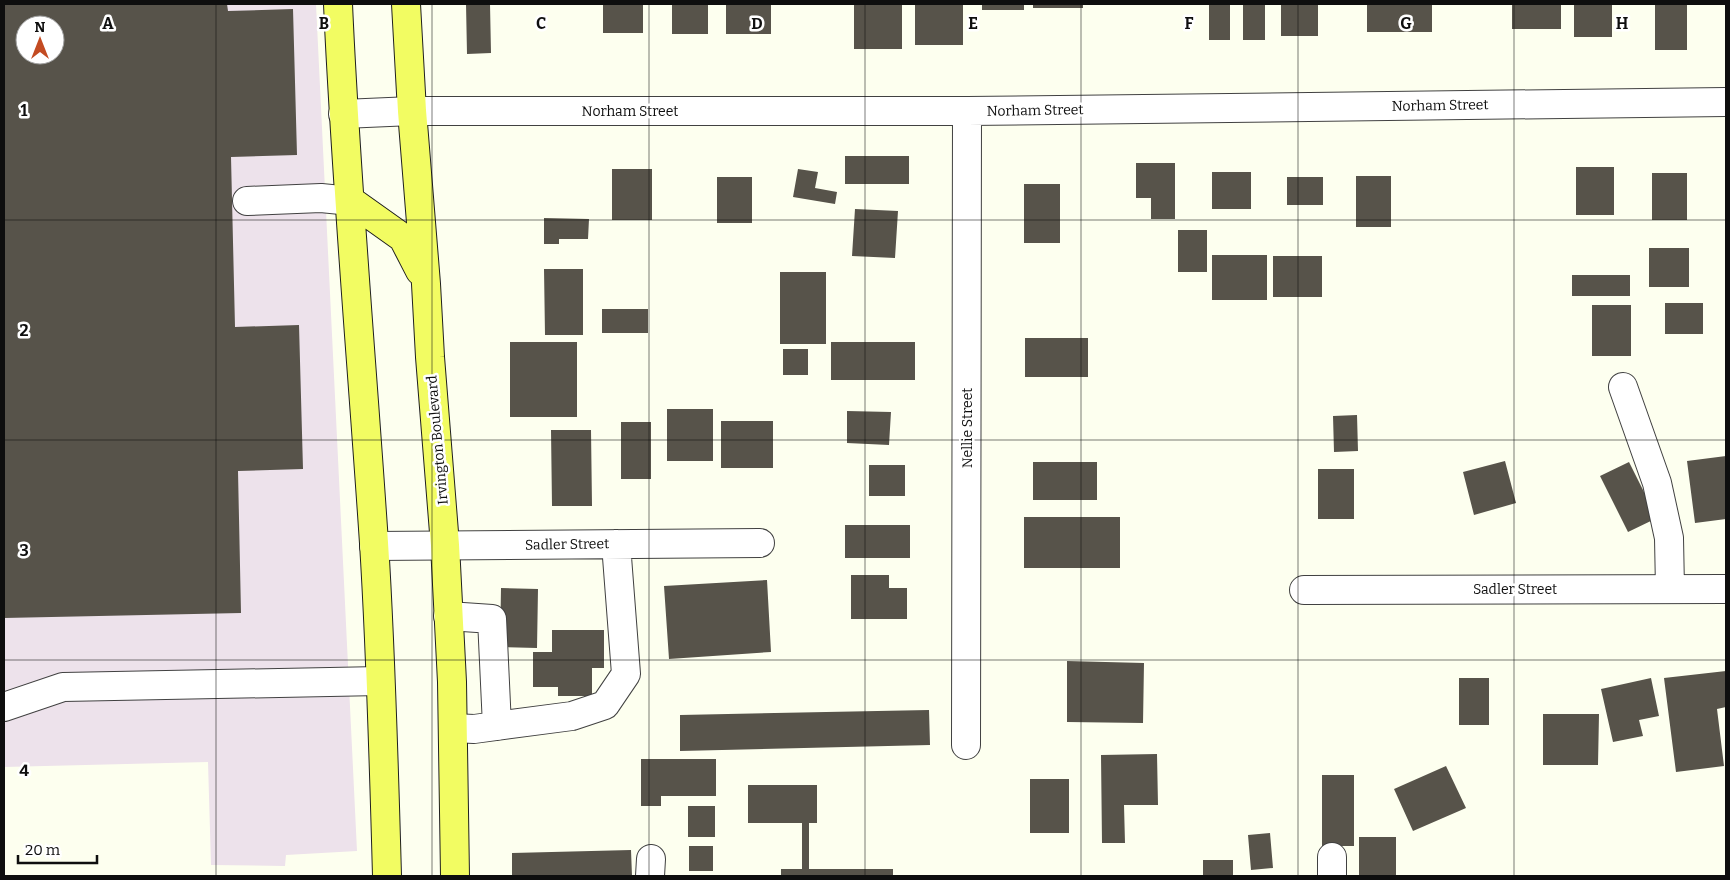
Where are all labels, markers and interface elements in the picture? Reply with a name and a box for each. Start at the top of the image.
text: A [102,14,114,33]
text: B [319,14,329,33]
text: C [536,14,546,33]
text: D [751,14,763,33]
text: E [968,14,978,33]
text: F [1185,14,1194,33]
text: G [1400,14,1412,33]
text: H [1616,14,1629,33]
north arrow [15,15,65,65]
text: N [35,19,46,36]
street label: Norham Street [1391,96,1489,115]
text: 1 [21,101,28,120]
street label: Norham Street [986,101,1084,120]
street label: Norham Street [582,103,678,120]
text: 2 [19,321,29,340]
street label: Irvington Boulevard [423,375,452,505]
street label: Nellie Street [959,388,976,468]
street label: Sadler Street [525,535,609,554]
text: 3 [19,541,29,560]
street label: Sadler Street [1473,581,1557,598]
text: 4 [19,761,29,780]
scale bar [18,832,96,864]
text: 20 m [25,841,61,859]

